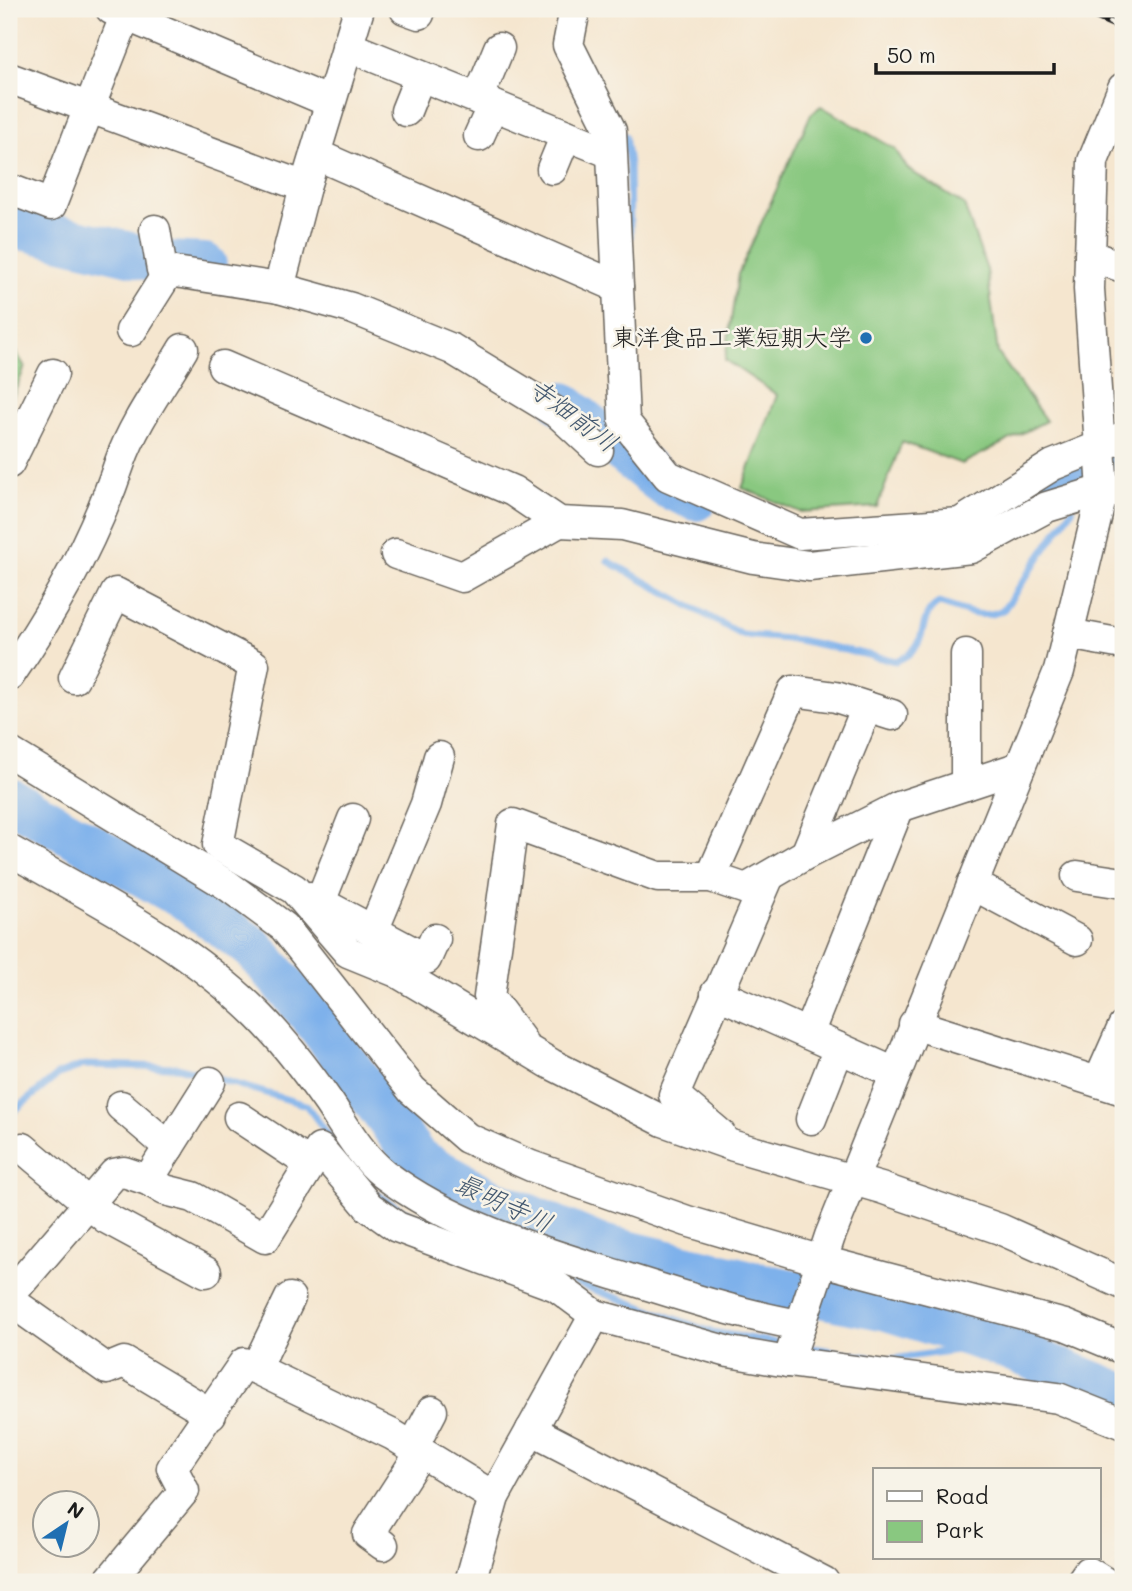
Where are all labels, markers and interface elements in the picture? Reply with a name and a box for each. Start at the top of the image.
scale bar [876,32,1055,76]
text: 50 m [887,41,936,68]
place label: 東洋食品工業短期大学 [612,321,852,352]
marker: 東洋食品工業短期大学 [858,330,874,346]
water label: 寺畑前川 [522,369,625,459]
water label: 最明寺川 [450,1165,559,1239]
legend [873,1468,1100,1560]
text: Road [936,1482,988,1509]
north arrow [32,1490,102,1560]
text: N [63,1495,89,1524]
text: Park [936,1516,984,1543]

